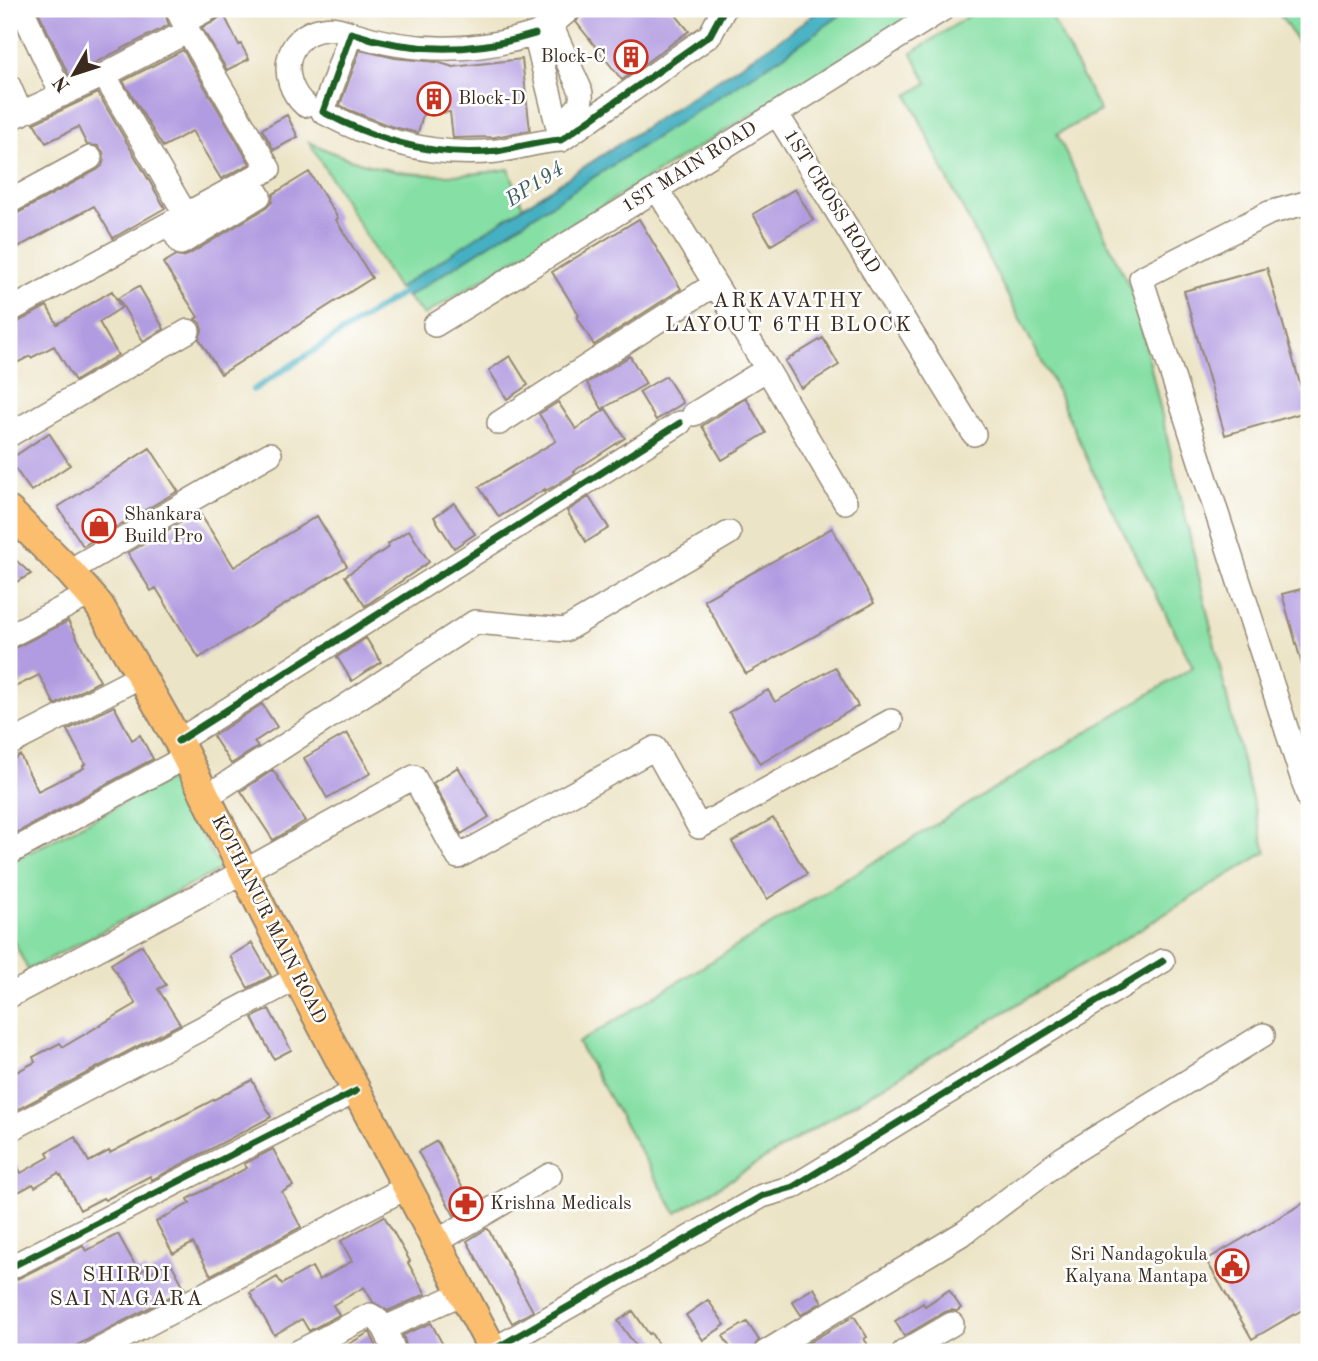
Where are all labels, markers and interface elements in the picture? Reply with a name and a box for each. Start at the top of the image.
north arrow [38,38,108,108]
building icon: Block-C [612,38,650,76]
place label: Block-C [540,48,606,67]
text: N [50,71,75,95]
building icon: Block-D [415,80,453,118]
place label: Block-D [458,90,526,109]
street label: 1ST MAIN ROAD [619,119,761,217]
street label: 1ST CROSS ROAD [779,127,883,277]
water label: BP194 [501,159,568,212]
district label: ARKAVATHY LAYOUT 6TH BLOCK [665,291,913,336]
place label: Shankara Build Pro [124,506,203,547]
shop icon: Shankara Build Pro [80,507,118,545]
street label: KOTHANUR MAIN ROAD [207,813,329,1027]
pharmacy icon: Krishna Medicals [447,1185,485,1223]
place label: Krishna Medicals [490,1195,632,1214]
place label: Sri Nandagokula Kalyana Mantapa [1064,1246,1209,1287]
public building icon: Sri Nandagokula Kalyana Mantapa [1213,1247,1251,1285]
district label: SHIRDI SAI NAGARA [50,1265,204,1310]

